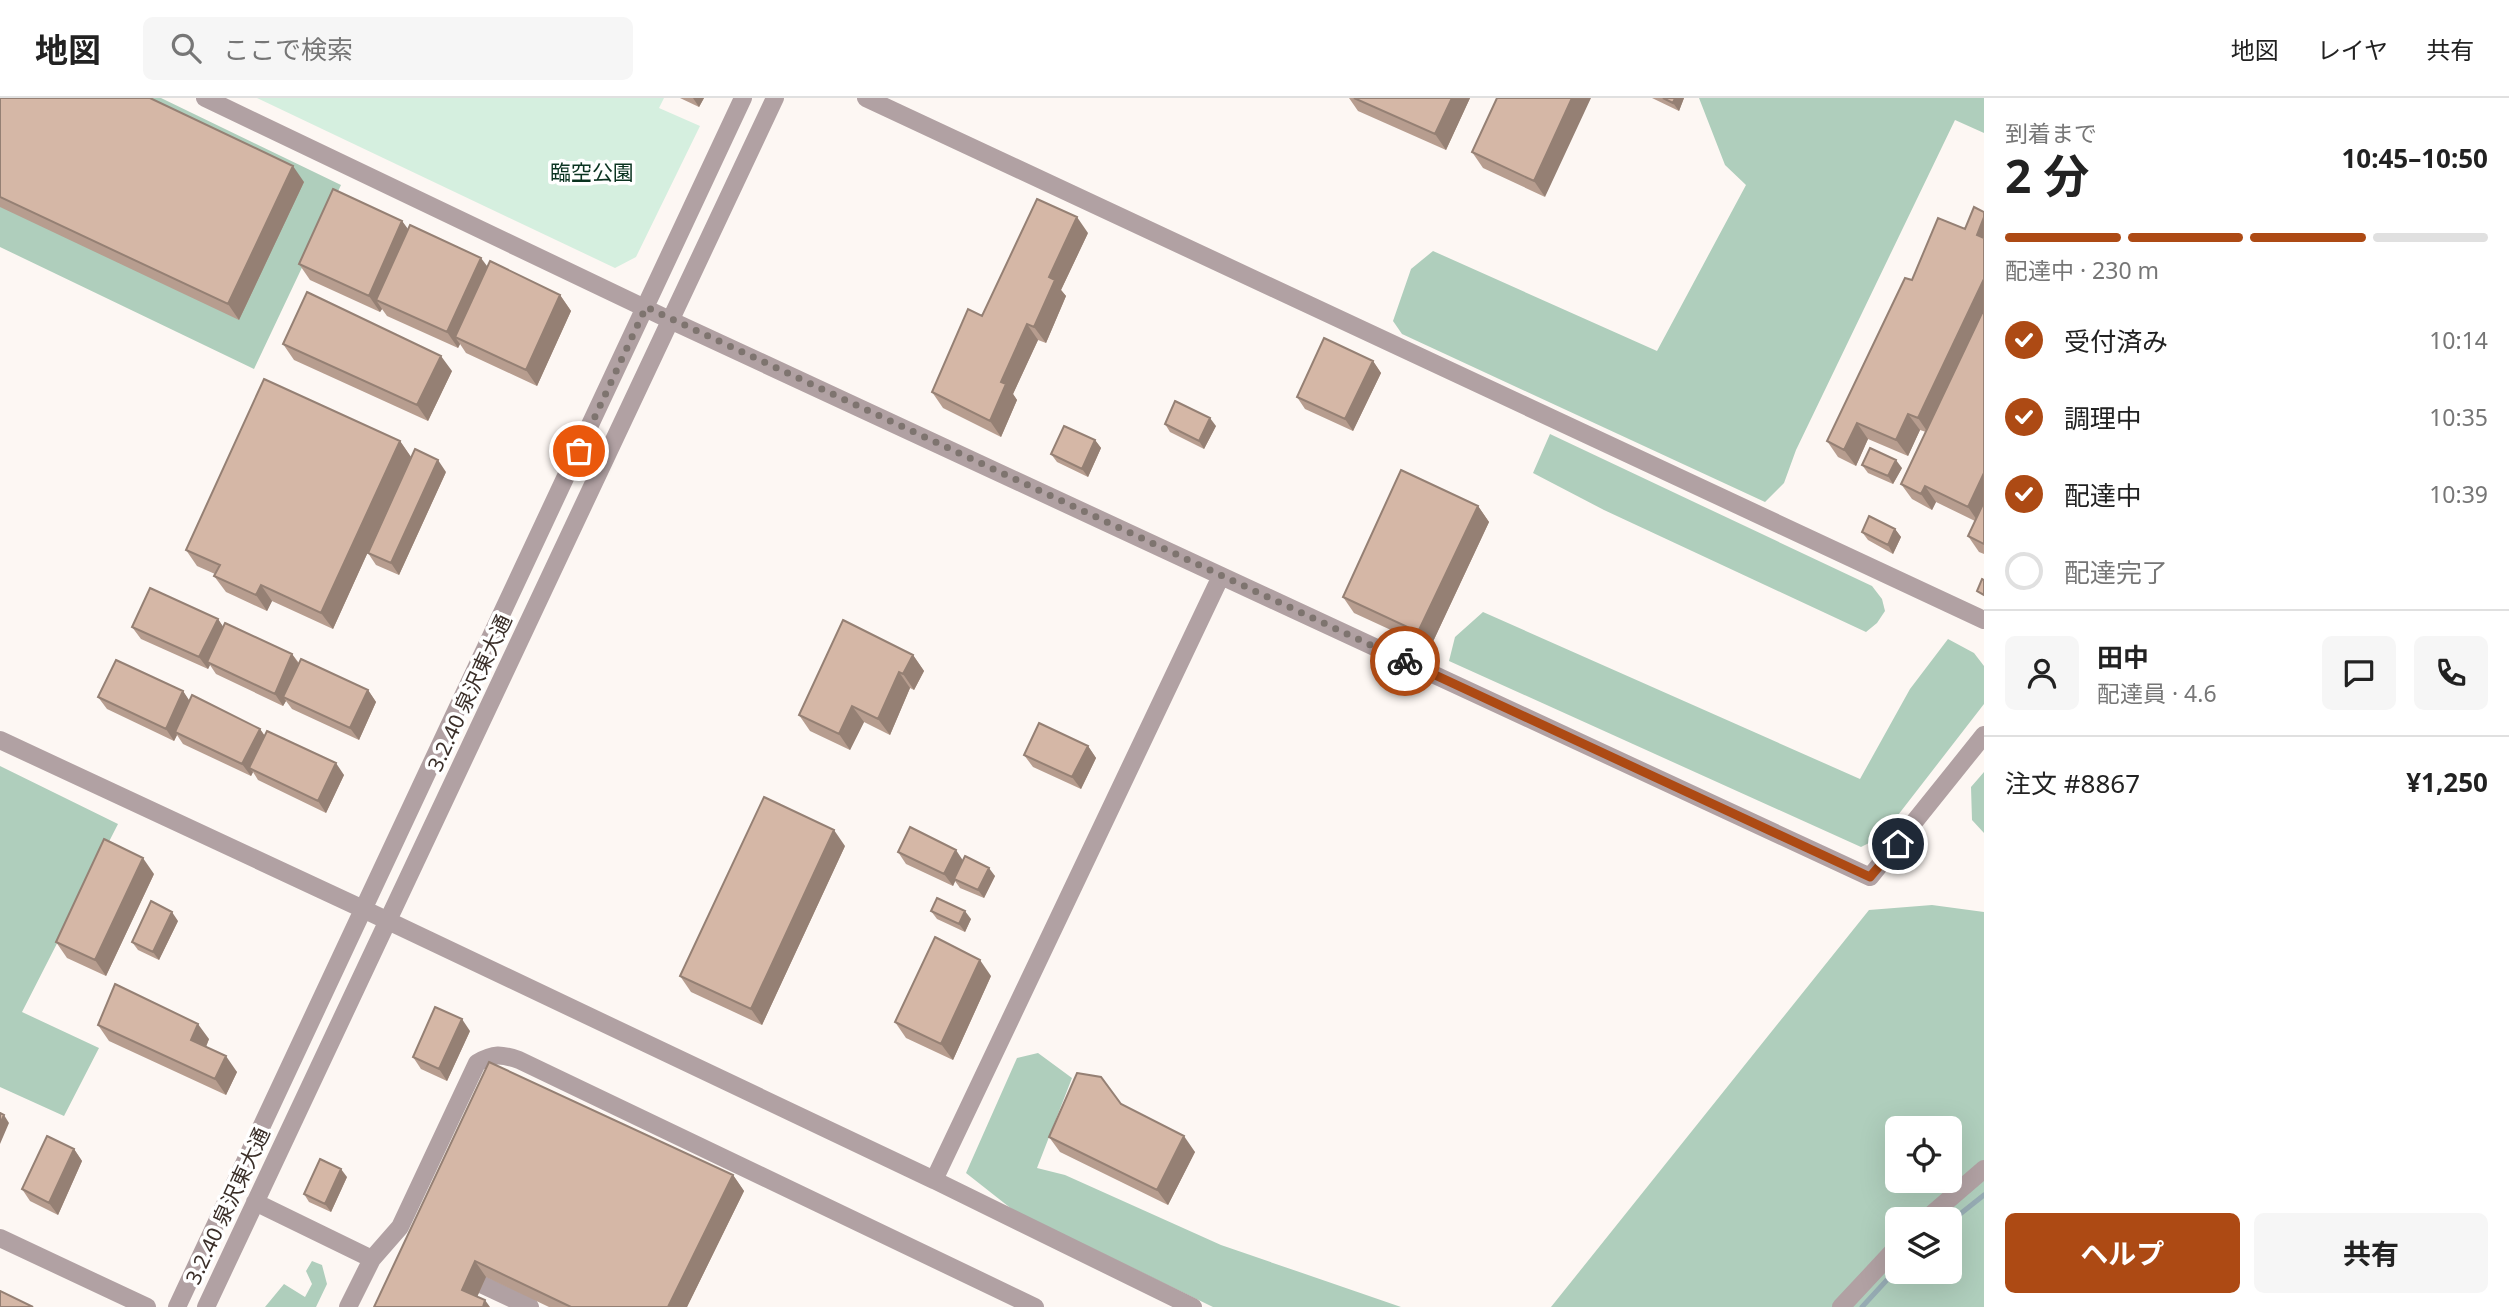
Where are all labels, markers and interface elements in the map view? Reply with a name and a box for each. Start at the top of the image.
search box [143,17,633,80]
text: 地図 [35,27,101,72]
icon: search [167,29,205,67]
text: ここで検索 [223,31,353,67]
text: 地図 [2231,33,2279,66]
text: レイヤ [2317,33,2388,66]
text: 共有 [2426,33,2474,66]
text: 到着まで [2005,117,2097,149]
text: 10:45–10:50 [2341,140,2488,176]
text: 2 分 [2005,144,2089,206]
park label: 臨空公園 [550,158,634,186]
text: 配達中 · 230 m [2005,254,2159,286]
icon: check [2005,321,2043,359]
text: 受付済み [2064,323,2168,359]
text: 10:14 [2429,324,2488,356]
icon: check [2005,398,2043,436]
text: 調理中 [2064,400,2142,436]
text: 10:35 [2429,401,2488,433]
pin [549,421,609,481]
icon: bag [560,432,598,470]
icon: check [2005,475,2043,513]
text: 配達中 [2064,477,2142,513]
text: 10:39 [2429,478,2488,510]
text: 配達完了 [2064,554,2168,590]
street label: 3.2.40 泉沢東大通 [421,610,518,775]
courier [1370,626,1440,696]
button: person [2005,636,2079,710]
button: chat [2322,636,2396,710]
button: phone [2414,636,2488,710]
text: 田中 [2097,639,2149,675]
icon: bike [1386,642,1424,680]
text: 配達員 · 4.6 [2097,677,2217,709]
text: ¥1,250 [2406,764,2488,800]
text: 注文 #8867 [2005,765,2140,801]
pin [1868,814,1928,874]
icon: home [1879,825,1917,863]
map controls [1885,1116,1962,1284]
button: locate [1885,1116,1962,1193]
street label: 3.2.40 泉沢東大通 [179,1123,276,1288]
button: layers [1885,1207,1962,1284]
button: ヘルプ [2005,1213,2240,1293]
button: 共有 [2254,1213,2488,1293]

